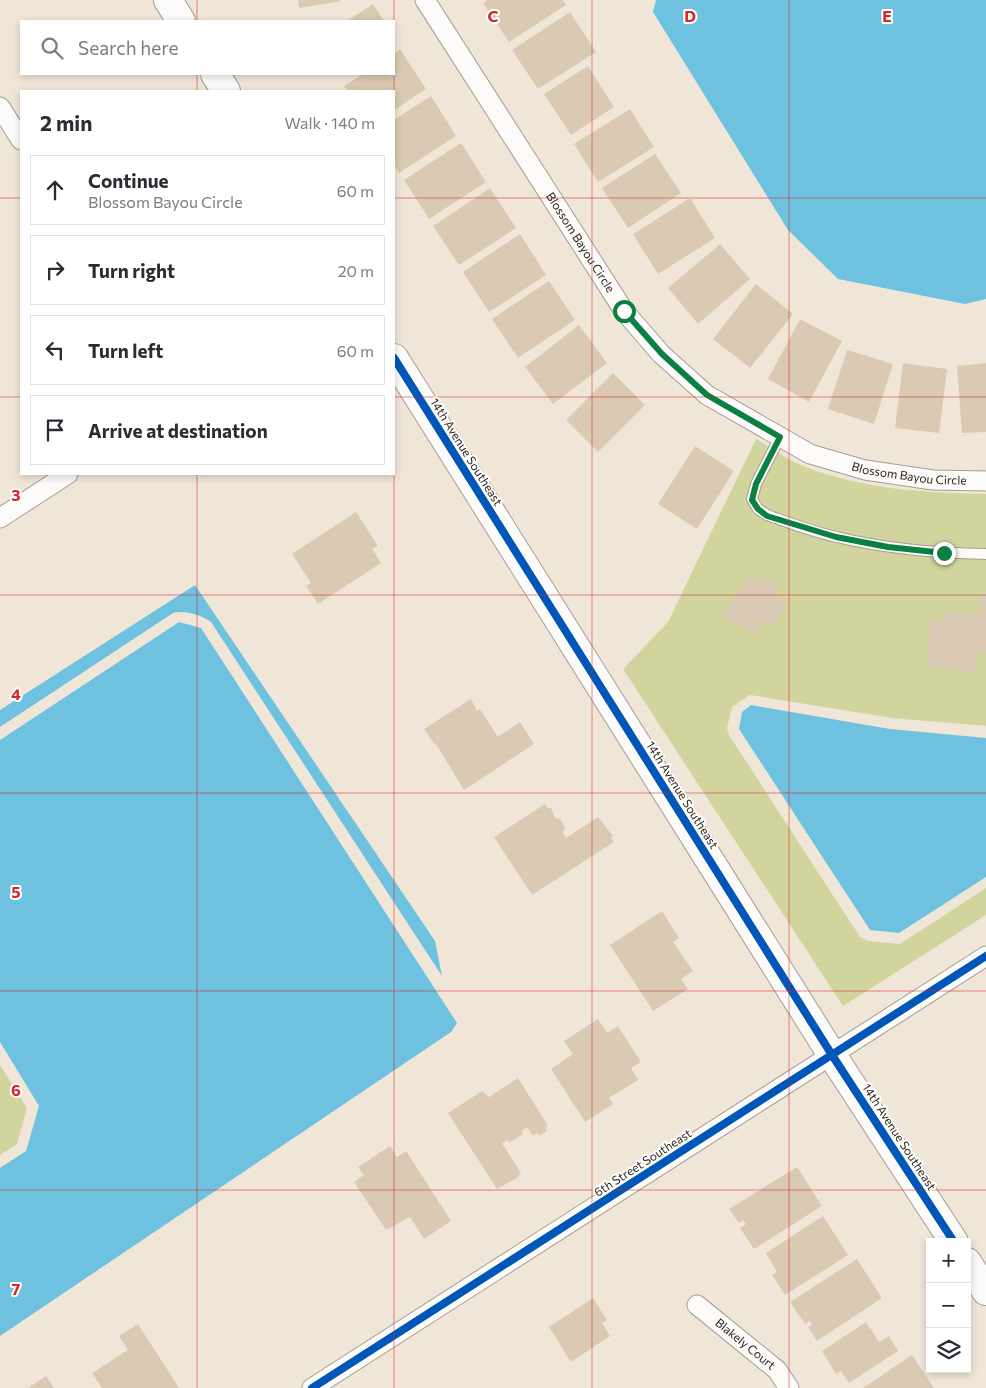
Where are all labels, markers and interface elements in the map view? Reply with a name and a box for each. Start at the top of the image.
text: C [488,6,499,25]
text: D [684,6,696,25]
text: E [882,6,892,25]
search box [20,20,395,75]
icon: search [38,34,66,62]
text: Search here [78,36,178,59]
text: 2 min [40,110,92,135]
text: Walk · 140 m [285,113,375,132]
text: Continue [88,169,168,192]
icon: ahead [41,176,69,204]
text: 60 m [337,181,374,200]
street label: Blossom Bayou Circle [544,189,618,295]
text: Blossom Bayou Circle [88,192,243,211]
icon: right [41,256,69,284]
text: Turn right [88,259,175,282]
text: 20 m [338,261,374,280]
route start [613,300,636,323]
icon: left [41,336,69,364]
text: Turn left [88,339,163,362]
text: 60 m [337,341,374,360]
street label: 14th Avenue Southeast [428,395,506,508]
icon: arrive [41,416,69,444]
text: Arrive at destination [88,419,268,442]
street label: Blossom Bayou Circle [850,459,967,487]
text: 3 [11,485,21,504]
route end [933,542,956,565]
text: 4 [11,684,21,703]
street label: 14th Avenue Southeast [644,738,722,851]
text: 5 [11,882,21,901]
text: 6 [11,1080,21,1099]
street label: 14th Avenue Southeast [860,1080,940,1192]
street label: 6th Street Southeast [591,1125,694,1199]
map controls [926,1238,971,1373]
button: + [926,1238,971,1283]
text: 7 [12,1279,21,1298]
button: − [926,1283,971,1328]
street label: Blakely Court [713,1315,779,1372]
button: layers [926,1328,971,1373]

